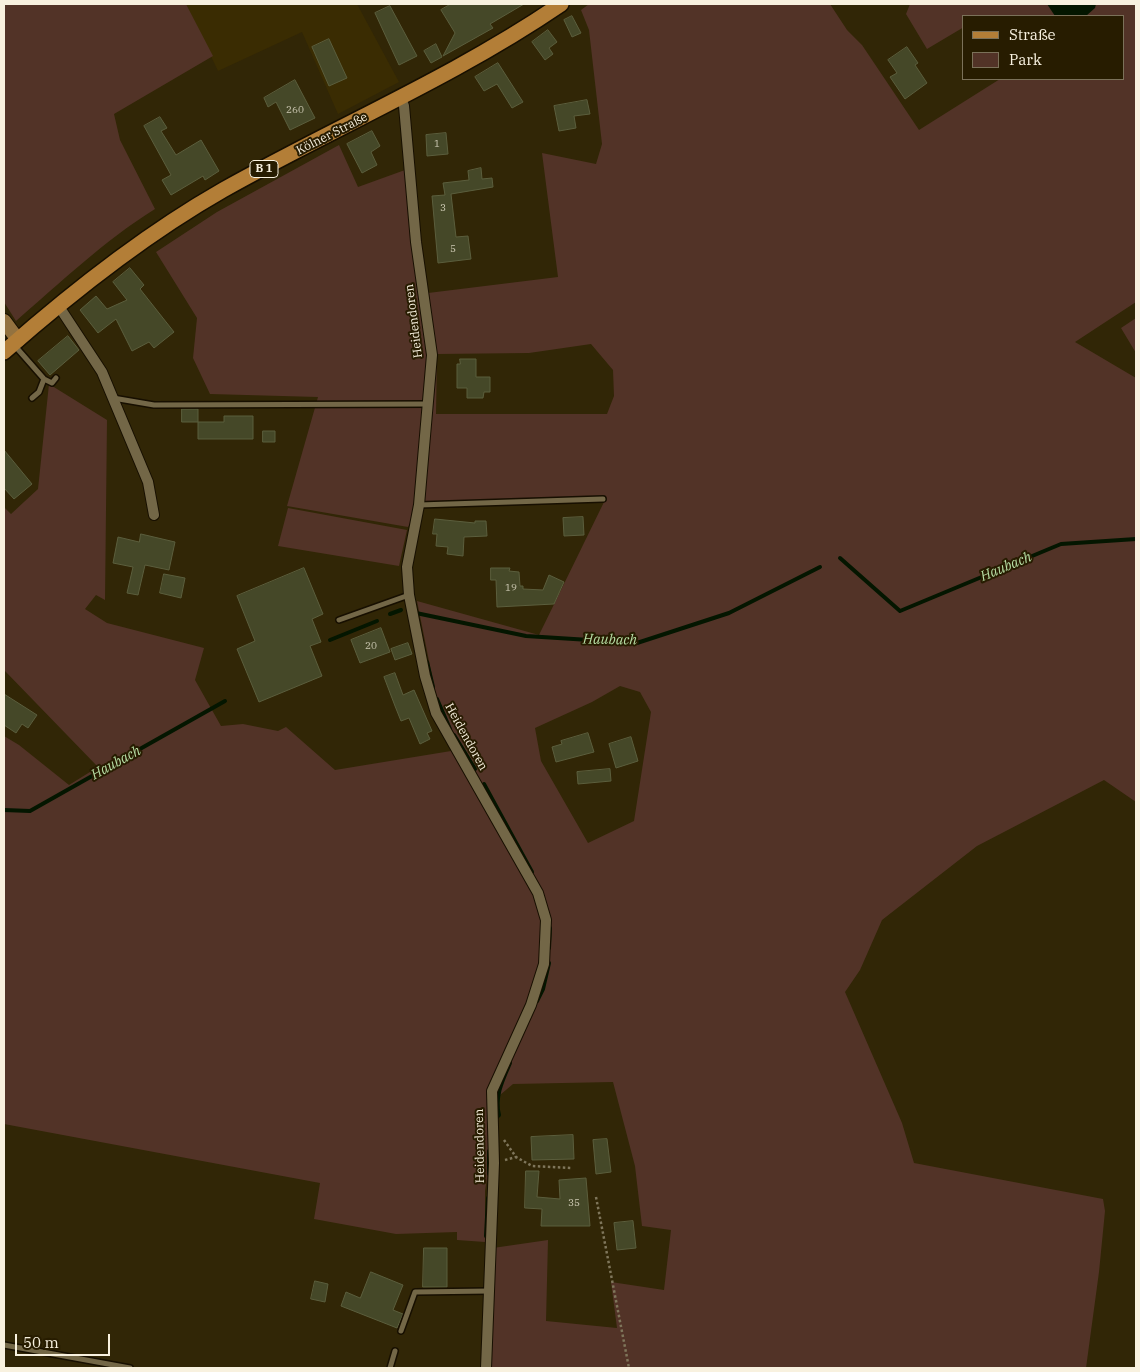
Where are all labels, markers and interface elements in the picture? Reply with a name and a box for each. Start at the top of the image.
legend [962,15,1125,80]
text: Straße [1009,25,1056,44]
text: Park [1009,50,1042,69]
house number: 260 [286,104,304,116]
street label: Kölner Straße [294,110,370,158]
house number: 1 [434,138,440,150]
road number: B 1 [250,160,278,178]
house number: 3 [440,202,446,214]
house number: 5 [450,243,456,255]
street label: Heidendoren [402,283,426,359]
water label: Haubach [978,549,1034,585]
house number: 19 [505,582,517,594]
water label: Haubach [583,631,637,649]
house number: 20 [365,640,377,652]
street label: Heidendoren [442,701,490,773]
water label: Haubach [88,743,144,783]
street label: Heidendoren [472,1109,488,1183]
house number: 35 [568,1197,580,1209]
scale bar [18,1324,112,1356]
text: 50 m [23,1333,59,1352]

